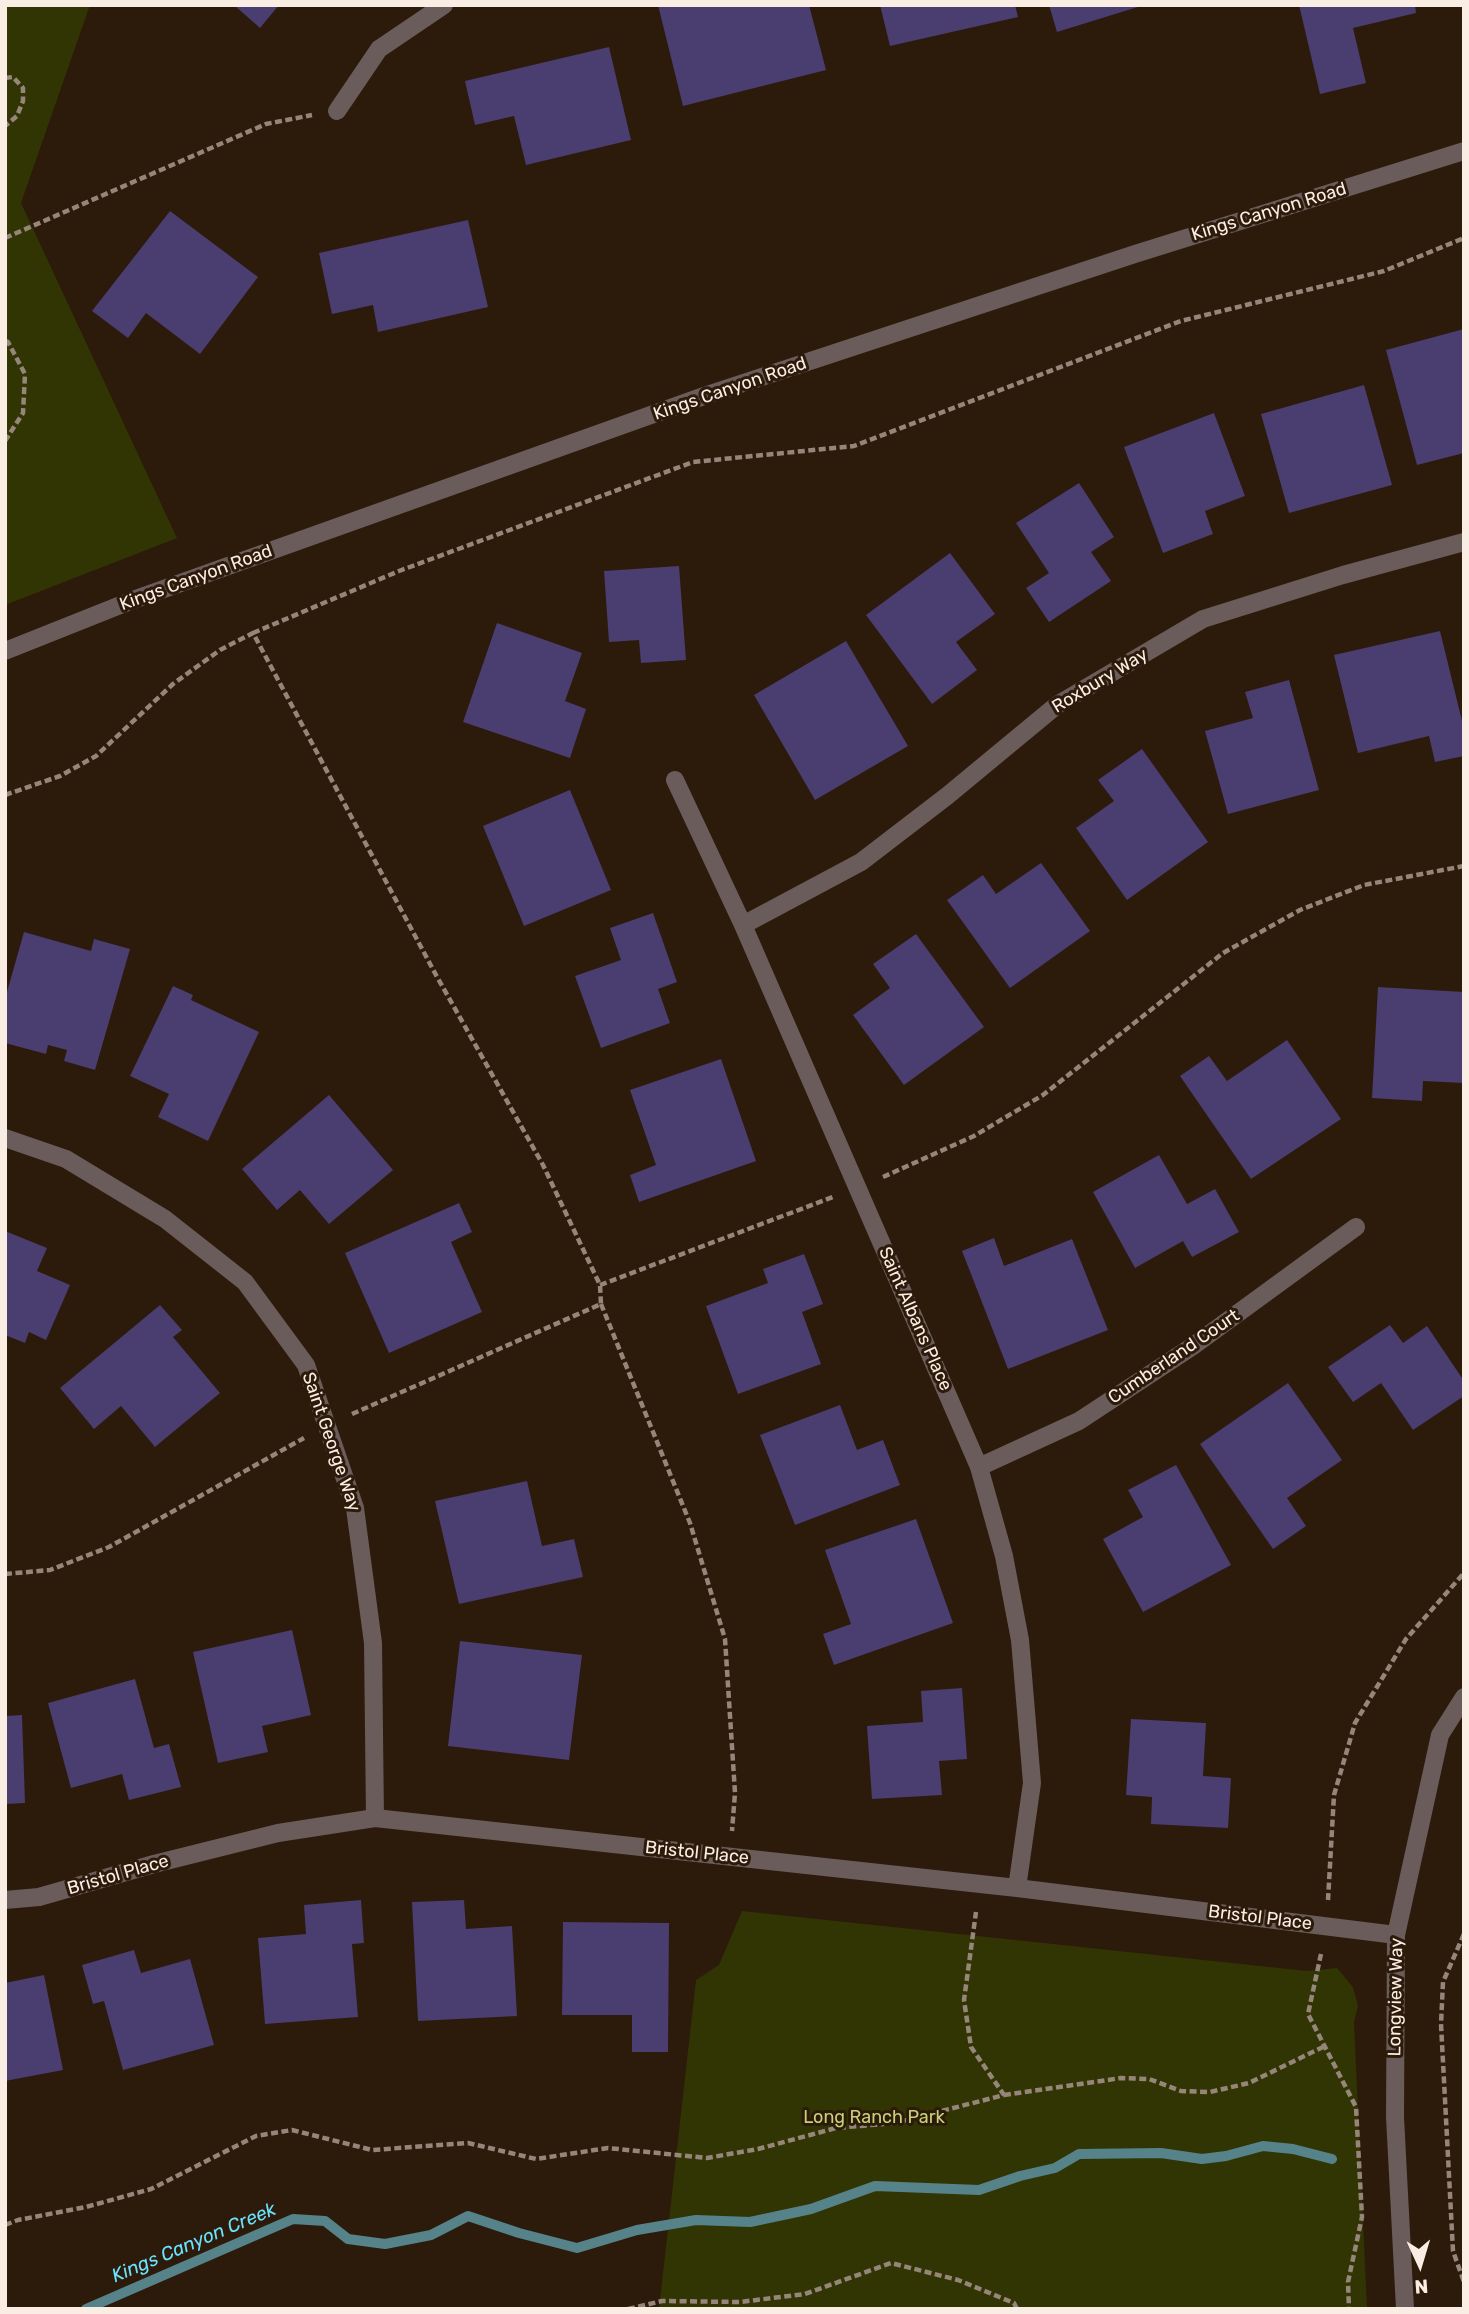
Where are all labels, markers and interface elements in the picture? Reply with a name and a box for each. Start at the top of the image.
street label: Kings Canyon Road [1189,178,1349,246]
street label: Kings Canyon Road [650,353,810,425]
street label: Kings Canyon Road [117,540,275,616]
street label: Roxbury Way [1048,644,1152,718]
street label: Saint Albans Place [874,1244,956,1394]
street label: Cumberland Court [1104,1305,1244,1409]
street label: Saint George Way [297,1369,365,1515]
street label: Bristol Place [644,1837,750,1869]
street label: Bristol Place [65,1850,171,1900]
street label: Bristol Place [1207,1901,1313,1935]
street label: Longview Way [1384,1938,1408,2056]
park label: Long Ranch Park [803,2107,945,2129]
water label: Kings Canyon Creek [109,2198,279,2288]
north arrow [1385,2230,1455,2300]
text: N [1414,2274,1429,2298]

